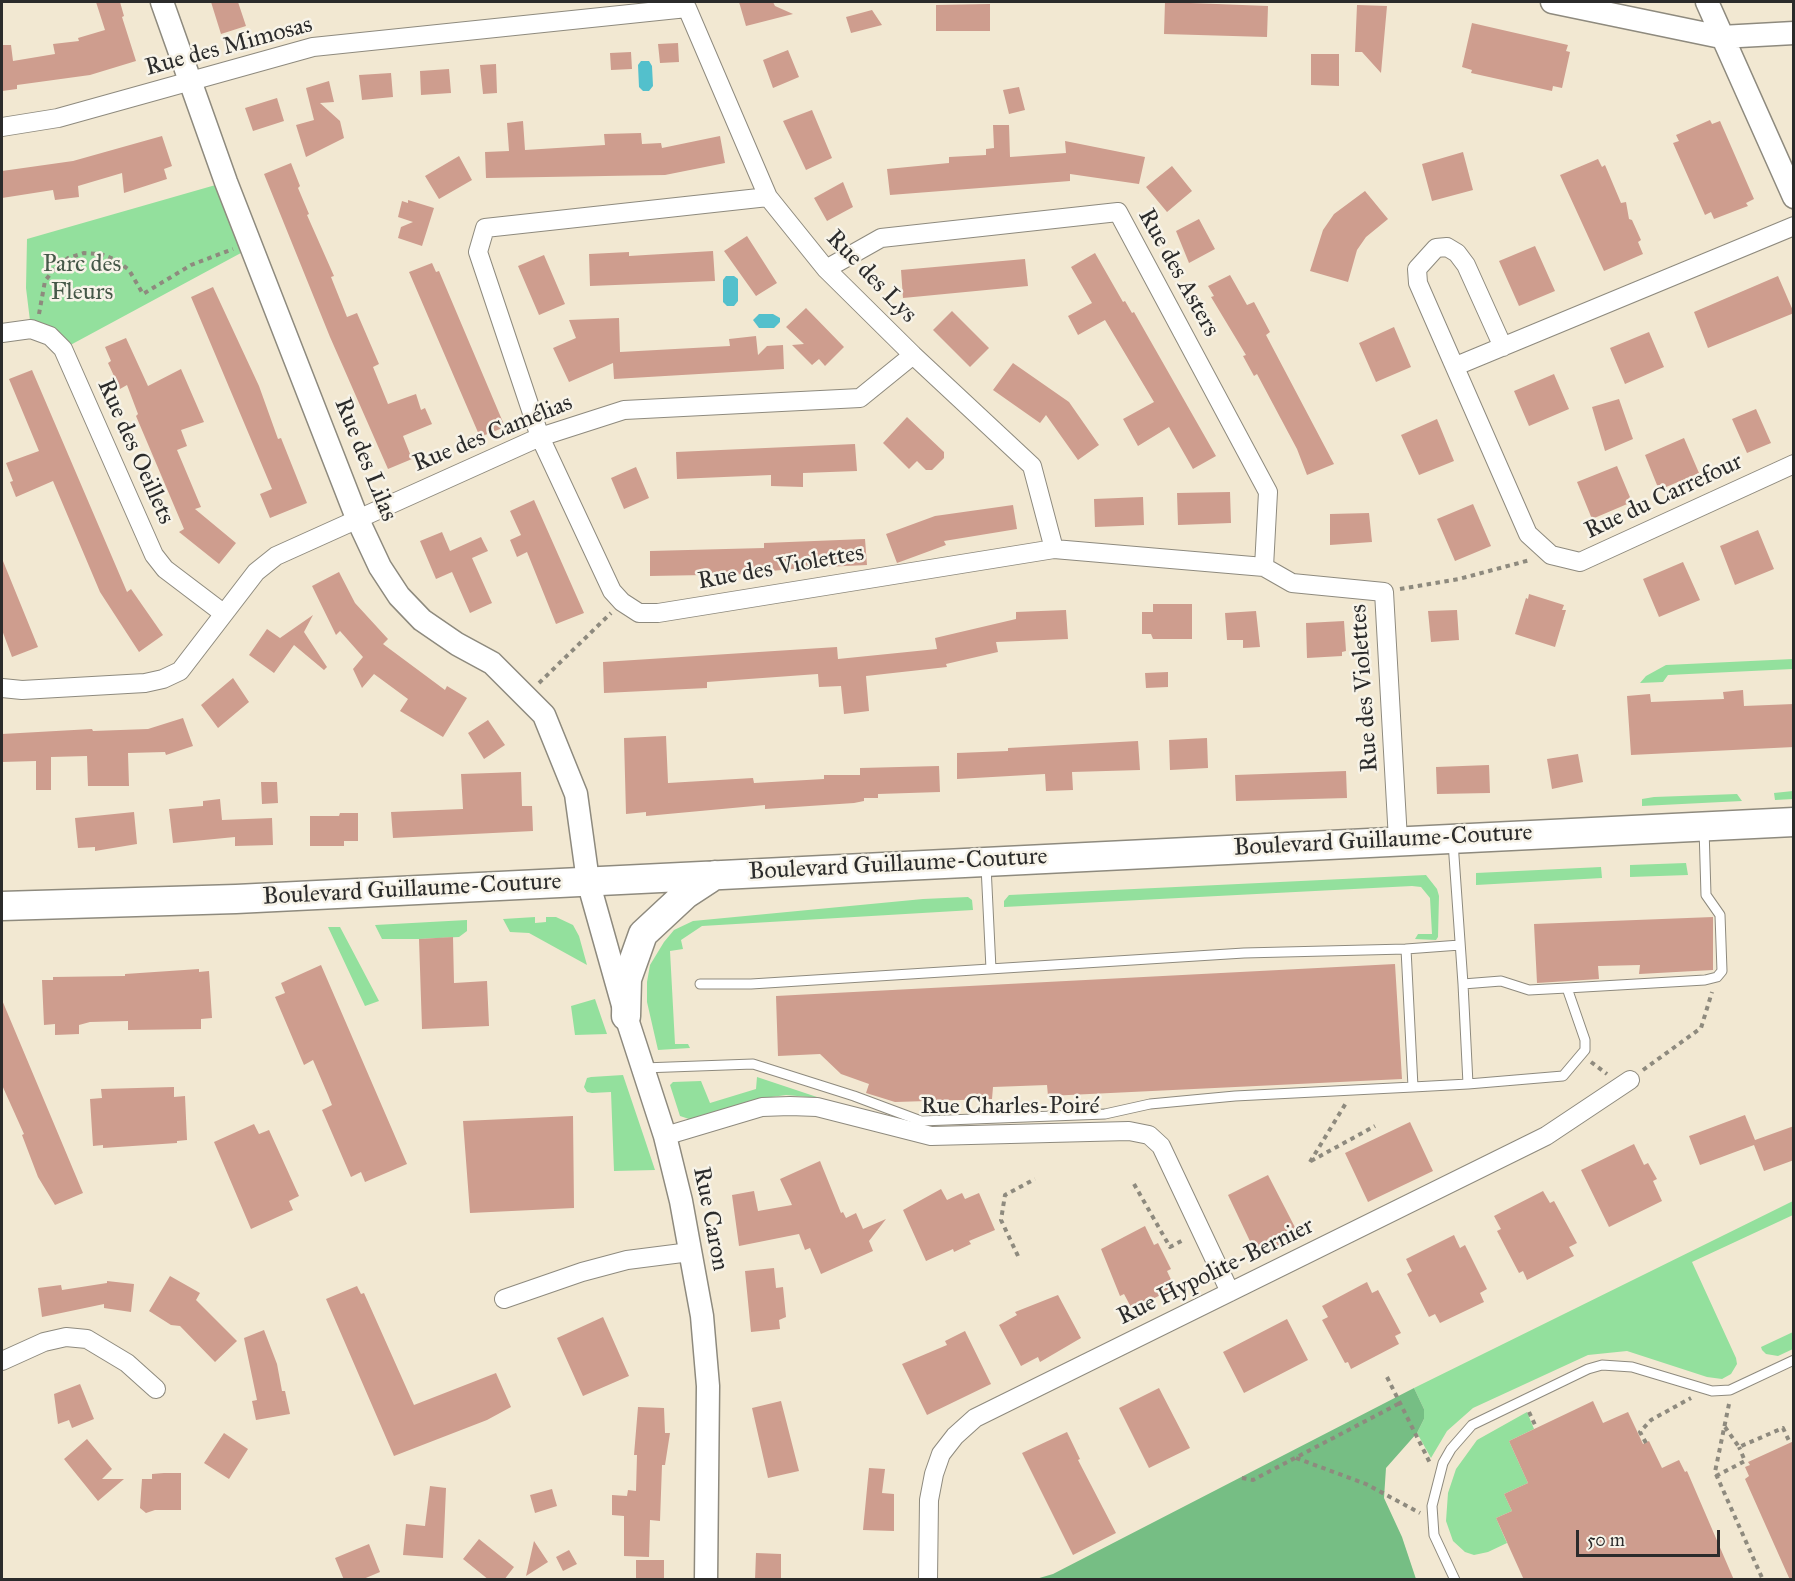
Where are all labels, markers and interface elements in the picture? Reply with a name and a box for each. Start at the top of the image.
street label: Rue des Mimosas [142,11,316,83]
street label: Rue des Asters [1131,204,1225,342]
street label: Rue des Lys [820,225,922,329]
park label: Parc des Fleurs [43,251,121,307]
street label: Rue des Oeillets [90,375,180,529]
street label: Rue des Camélias [409,389,577,479]
street label: Rue des Lilas [327,394,403,526]
street label: Rue du Carrefour [1580,448,1748,546]
street label: Rue des Violettes [696,539,866,597]
street label: Rue des Violettes [1345,603,1385,773]
street label: Boulevard Guillaume-Couture [1233,819,1533,863]
street label: Boulevard Guillaume-Couture [748,843,1048,887]
street label: Boulevard Guillaume-Couture [262,868,562,912]
street label: Rue Charles-Poiré [920,1093,1100,1121]
street label: Rue Caron [686,1165,734,1273]
street label: Rue Hypolite-Bernier [1113,1212,1319,1332]
scale bar [1579,1518,1723,1556]
text: 50 m [1587,1529,1625,1551]

